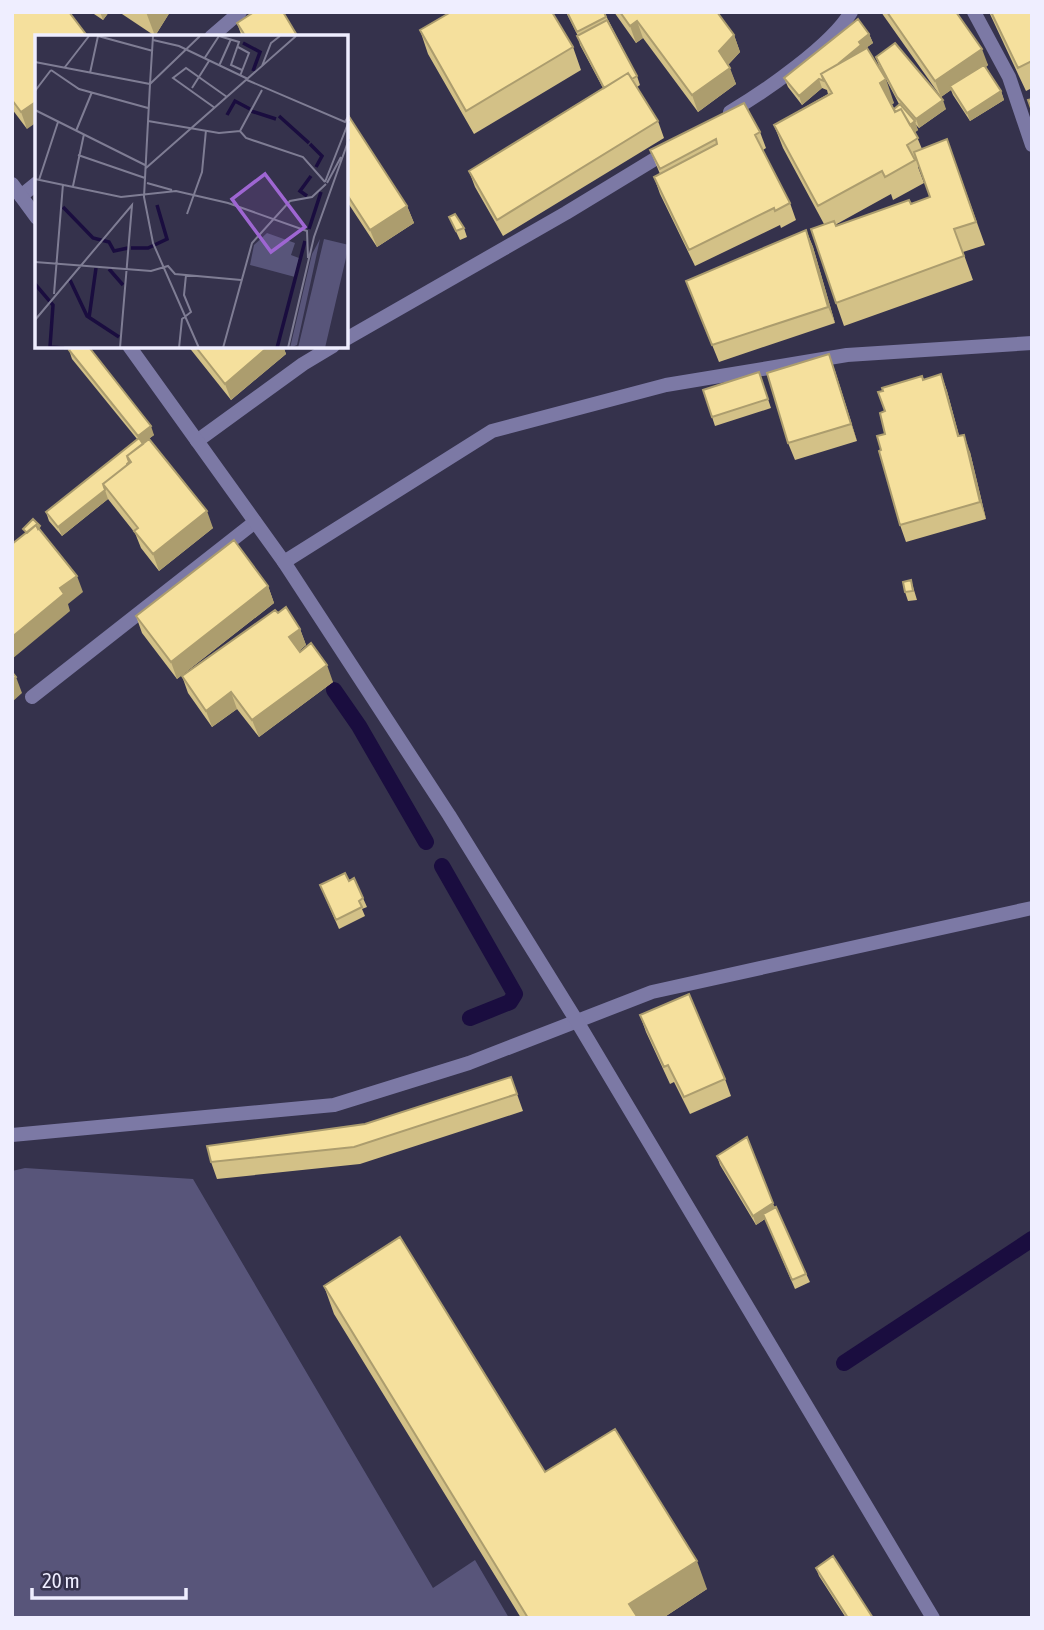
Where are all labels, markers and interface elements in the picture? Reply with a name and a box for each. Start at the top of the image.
inset map [35,35,348,348]
scale bar [32,1556,186,1600]
text: 20 m [42,1568,80,1592]

